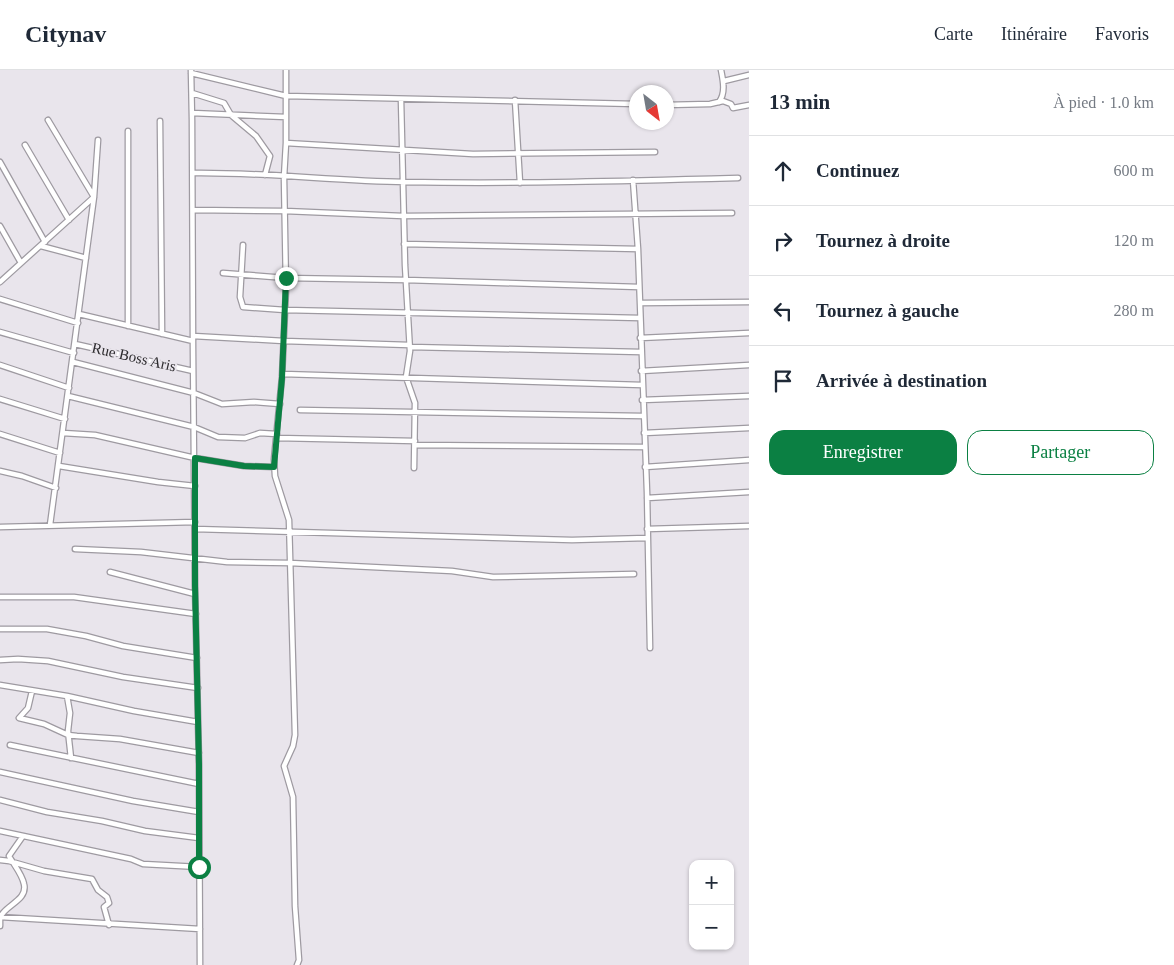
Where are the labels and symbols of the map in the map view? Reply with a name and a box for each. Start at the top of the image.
north arrow [629,85,674,130]
route end [275,267,298,290]
street label: Rue Boss Aris [90,340,178,374]
route start [188,856,211,879]

